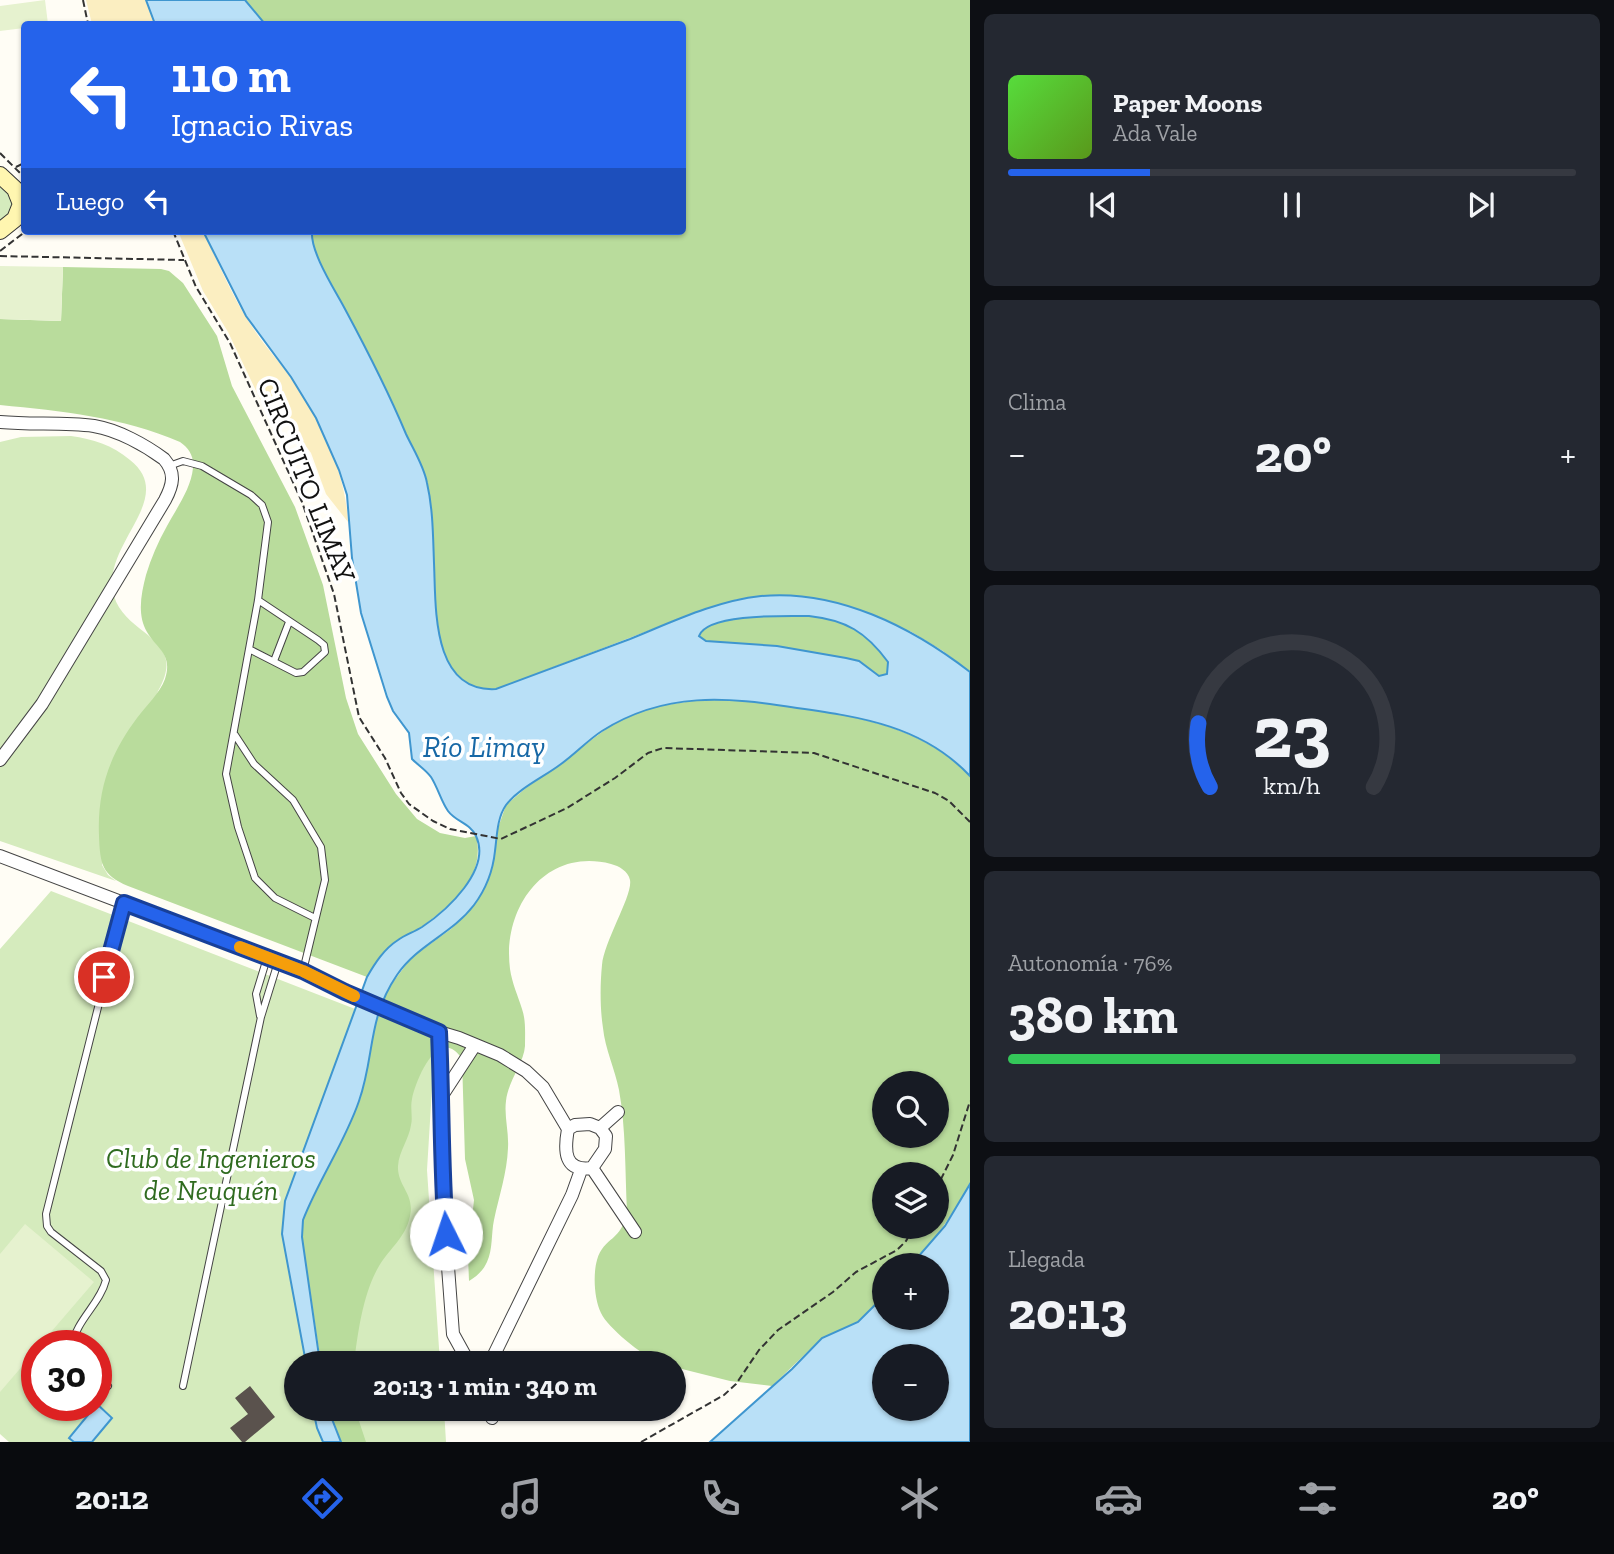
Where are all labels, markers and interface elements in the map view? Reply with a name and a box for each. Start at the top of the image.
text: 110 m [171,46,291,105]
icon: left [56,49,147,140]
text: Paper Moons [1113,87,1262,119]
text: Ignacio Rivas [171,106,353,144]
text: Ada Vale [1113,119,1197,147]
icon: left [138,182,176,220]
text: Luego [56,185,124,217]
icon: previous [1084,186,1122,224]
icon: pause [1273,186,1311,224]
icon: next [1462,186,1500,224]
street label: CIRCUITO LIMAY [250,373,363,588]
text: Clima [1008,388,1066,416]
text: 20° [1255,423,1331,485]
text: − [1008,431,1026,477]
text: + [1560,431,1576,477]
text: 23 [1253,688,1331,776]
water label: Río Limay [423,729,545,765]
text: km/h [1263,770,1321,800]
pin [74,947,134,1007]
text: Autonomía · 76% [1008,949,1172,977]
icon: arrive [85,958,123,996]
text: 380 km [1008,984,1178,1046]
map controls [872,1071,949,1421]
button: search [872,1071,949,1148]
park label: Club de Ingenieros de Neuquén [106,1142,316,1207]
button: layers [872,1162,949,1239]
position arrow [409,1197,483,1271]
text: Llegada [1008,1245,1085,1273]
button: + [872,1253,949,1330]
text: 20:13 [1008,1280,1128,1342]
speed limit sign: 30 [21,1330,112,1421]
button: − [872,1344,949,1421]
text: 20:13 · 1 min · 340 m [373,1370,597,1402]
icon: directions [298,1474,347,1523]
icon: music [497,1474,546,1523]
icon: phone [696,1474,745,1523]
icon: climate [895,1474,944,1523]
icon: car [1094,1474,1143,1523]
icon: filters [1293,1474,1342,1523]
text: 20:12 [75,1479,149,1517]
text: 20° [1492,1479,1539,1517]

